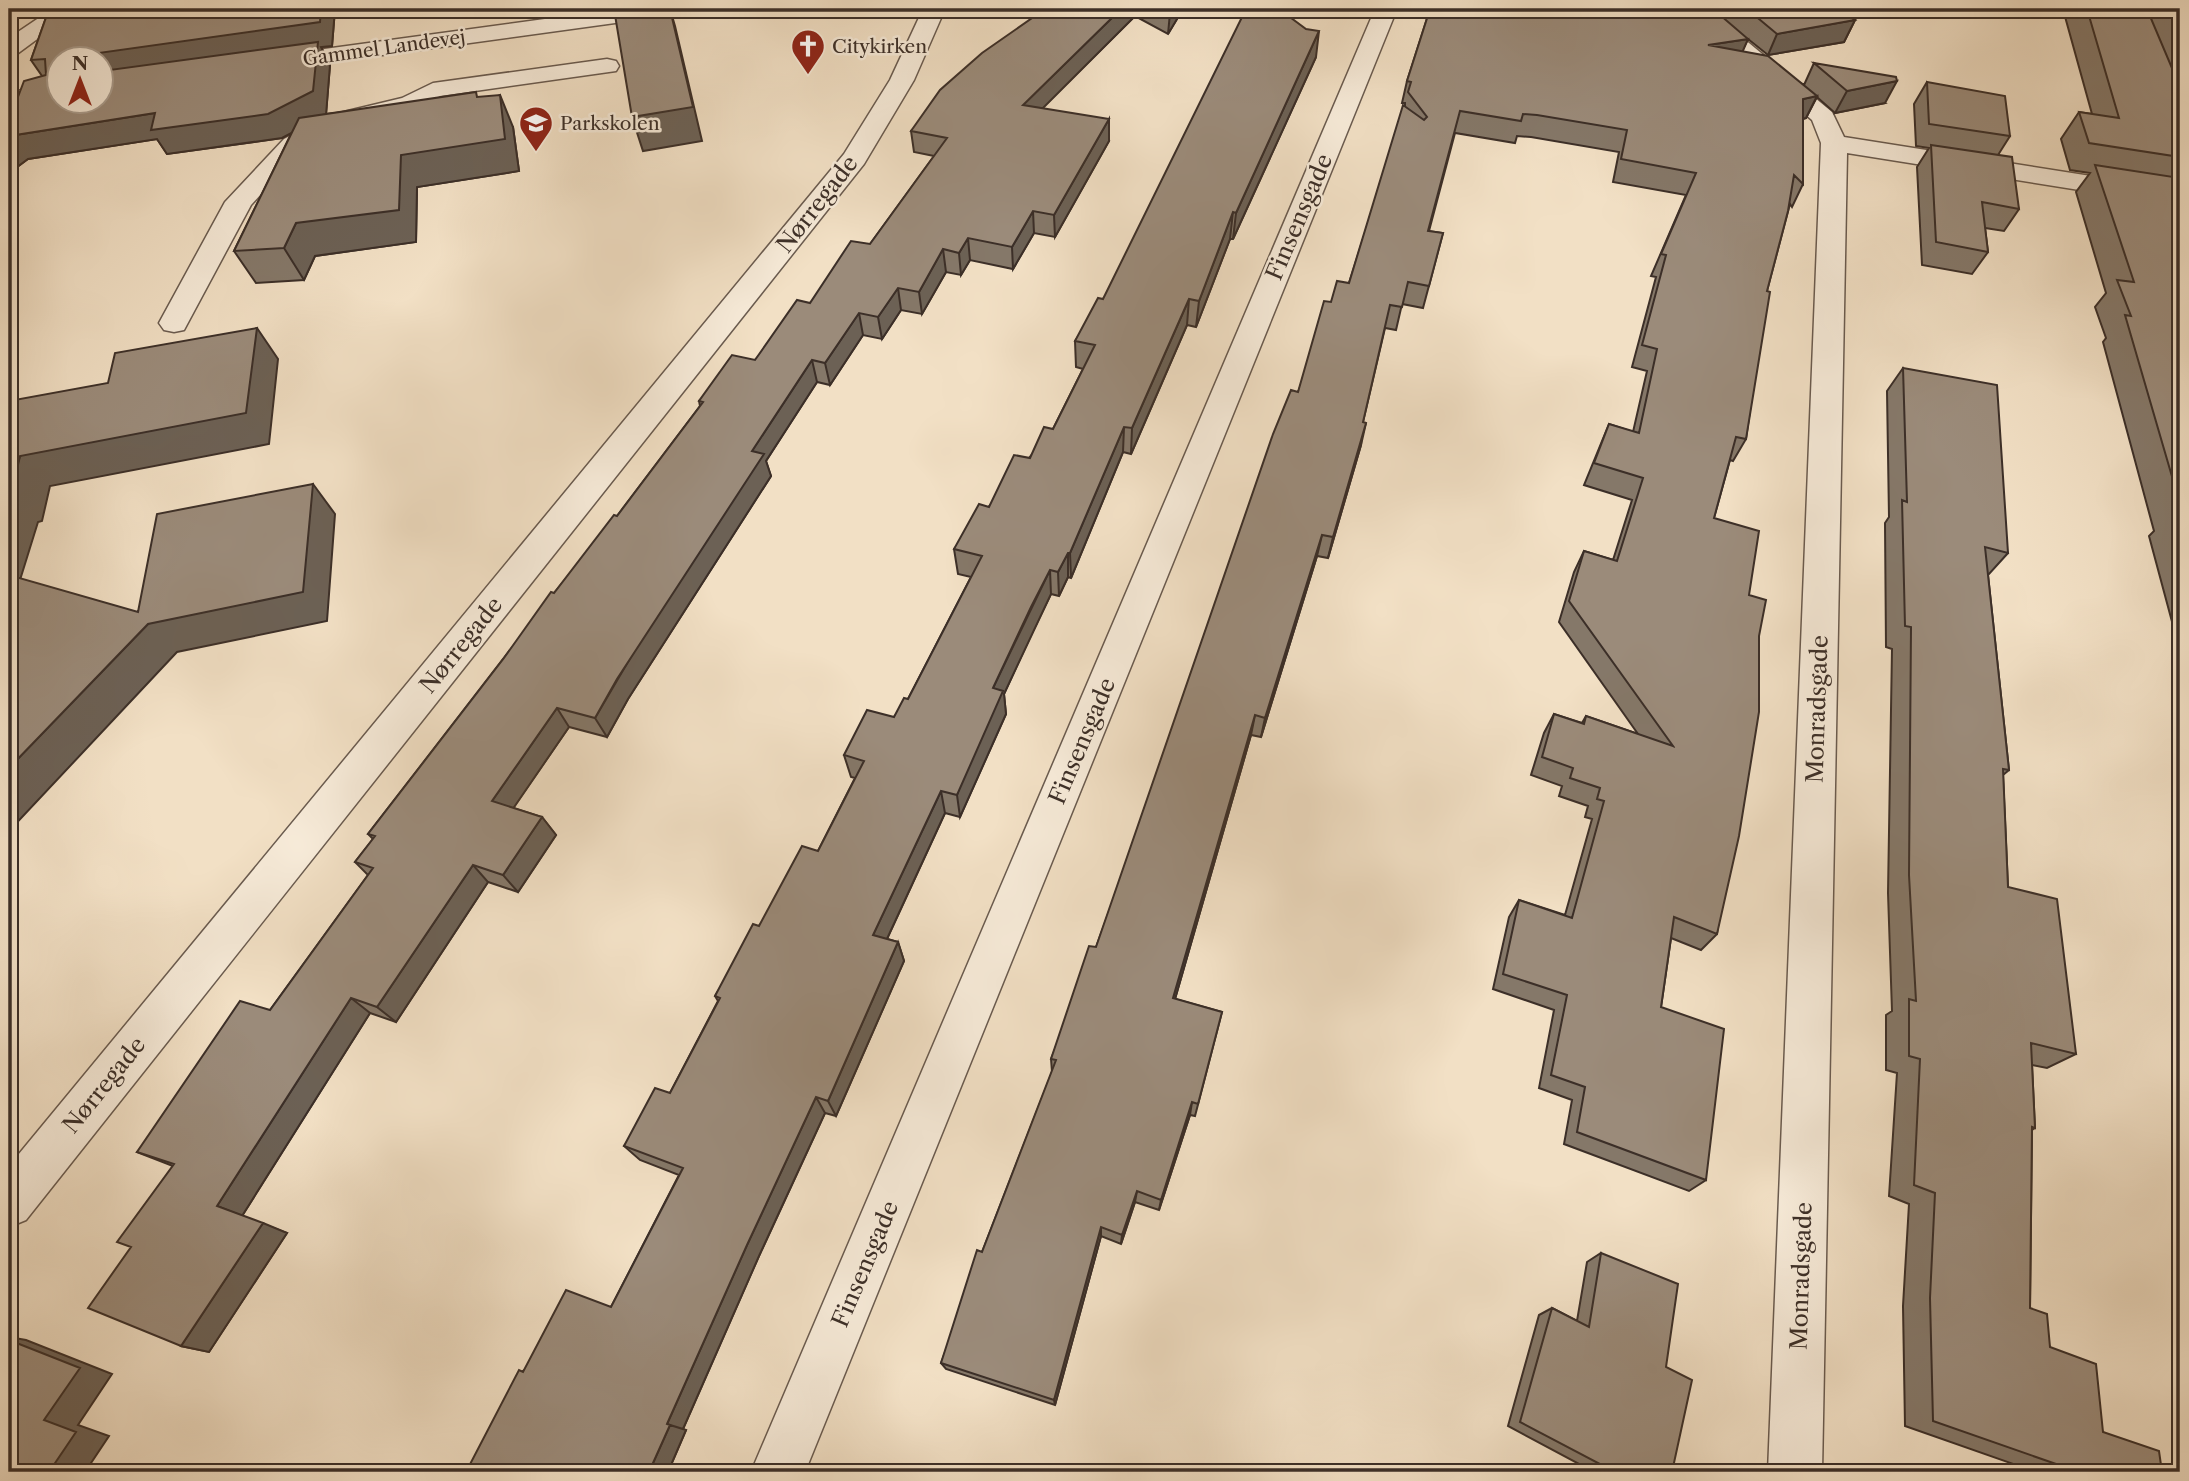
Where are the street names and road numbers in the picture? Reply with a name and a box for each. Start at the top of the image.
street label: Gammel Landevej [301,25,467,71]
street label: Nørregade [770,150,864,258]
street label: Finsensgade [1260,150,1338,284]
street label: Nørregade [414,591,508,699]
street label: Monradsgade [1800,635,1834,783]
street label: Finsensgade [1043,674,1121,808]
street label: Nørregade [57,1031,151,1139]
street label: Finsensgade [826,1197,904,1331]
street label: Monradsgade [1784,1202,1818,1350]

